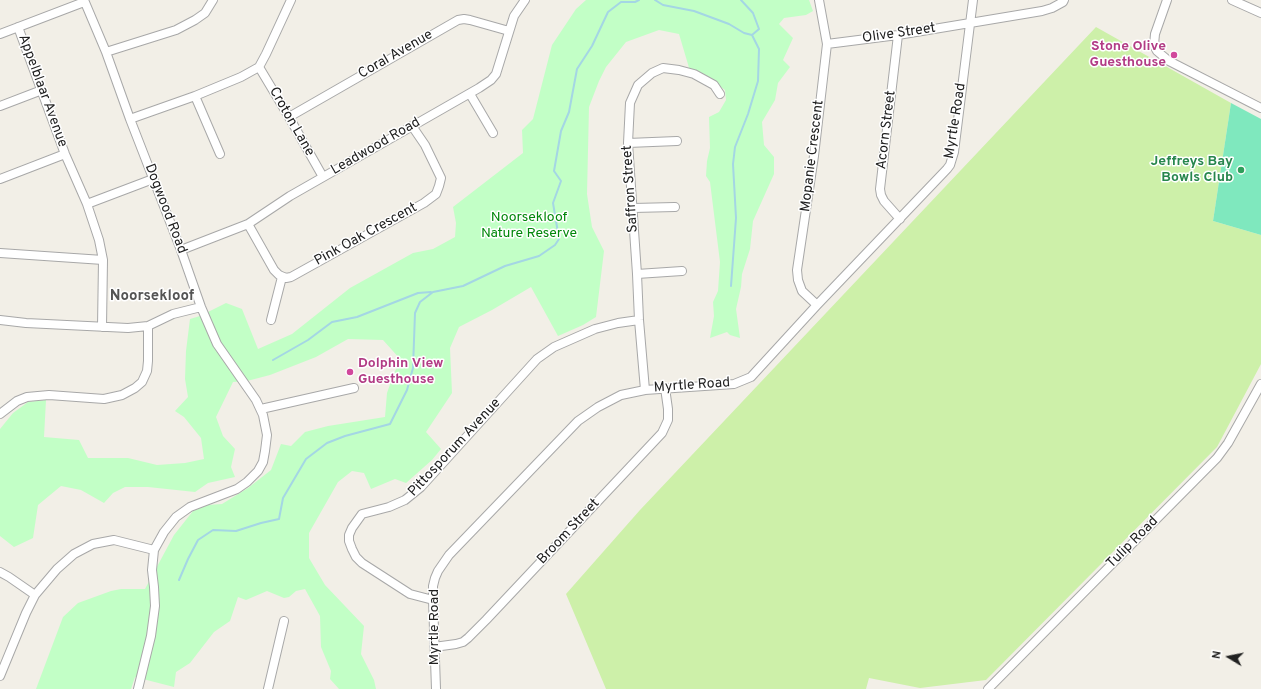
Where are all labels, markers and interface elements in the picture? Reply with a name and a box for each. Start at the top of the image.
street label: Olive Street [861,21,937,47]
street label: Coral Avenue [356,27,436,83]
street label: Appelblaar Avenue [14,32,70,150]
place label: Stone Olive Guesthouse [1090,39,1166,72]
marker: Stone Olive Guesthouse [1169,50,1179,60]
street label: Myrtle Road [942,82,970,160]
street label: Croton Lane [265,85,317,159]
street label: Acorn Street [874,90,900,170]
street label: Mopanie Crescent [798,99,828,213]
street label: Leadwood Road [328,115,424,179]
street label: Saffron Street [620,145,642,233]
place label: Jeffreys Bay Bowls Club [1151,154,1233,186]
street label: Dogwood Road [140,162,190,256]
marker: Jeffreys Bay Bowls Club [1236,165,1246,175]
street label: Pink Oak Crescent [312,200,420,270]
park label: Noorsekloof Nature Reserve [481,210,577,242]
district label: Noorsekloof [110,288,194,306]
place label: Dolphin View Guesthouse [358,356,444,388]
marker: Dolphin View Guesthouse [345,367,355,377]
street label: Myrtle Road [653,375,731,397]
street label: Pittosporum Avenue [405,395,505,501]
street label: Broom Street [534,496,604,568]
street label: Tulip Road [1104,514,1162,572]
street label: Myrtle Road [427,589,443,665]
north arrow [1209,637,1249,677]
text: N [1210,650,1225,660]

